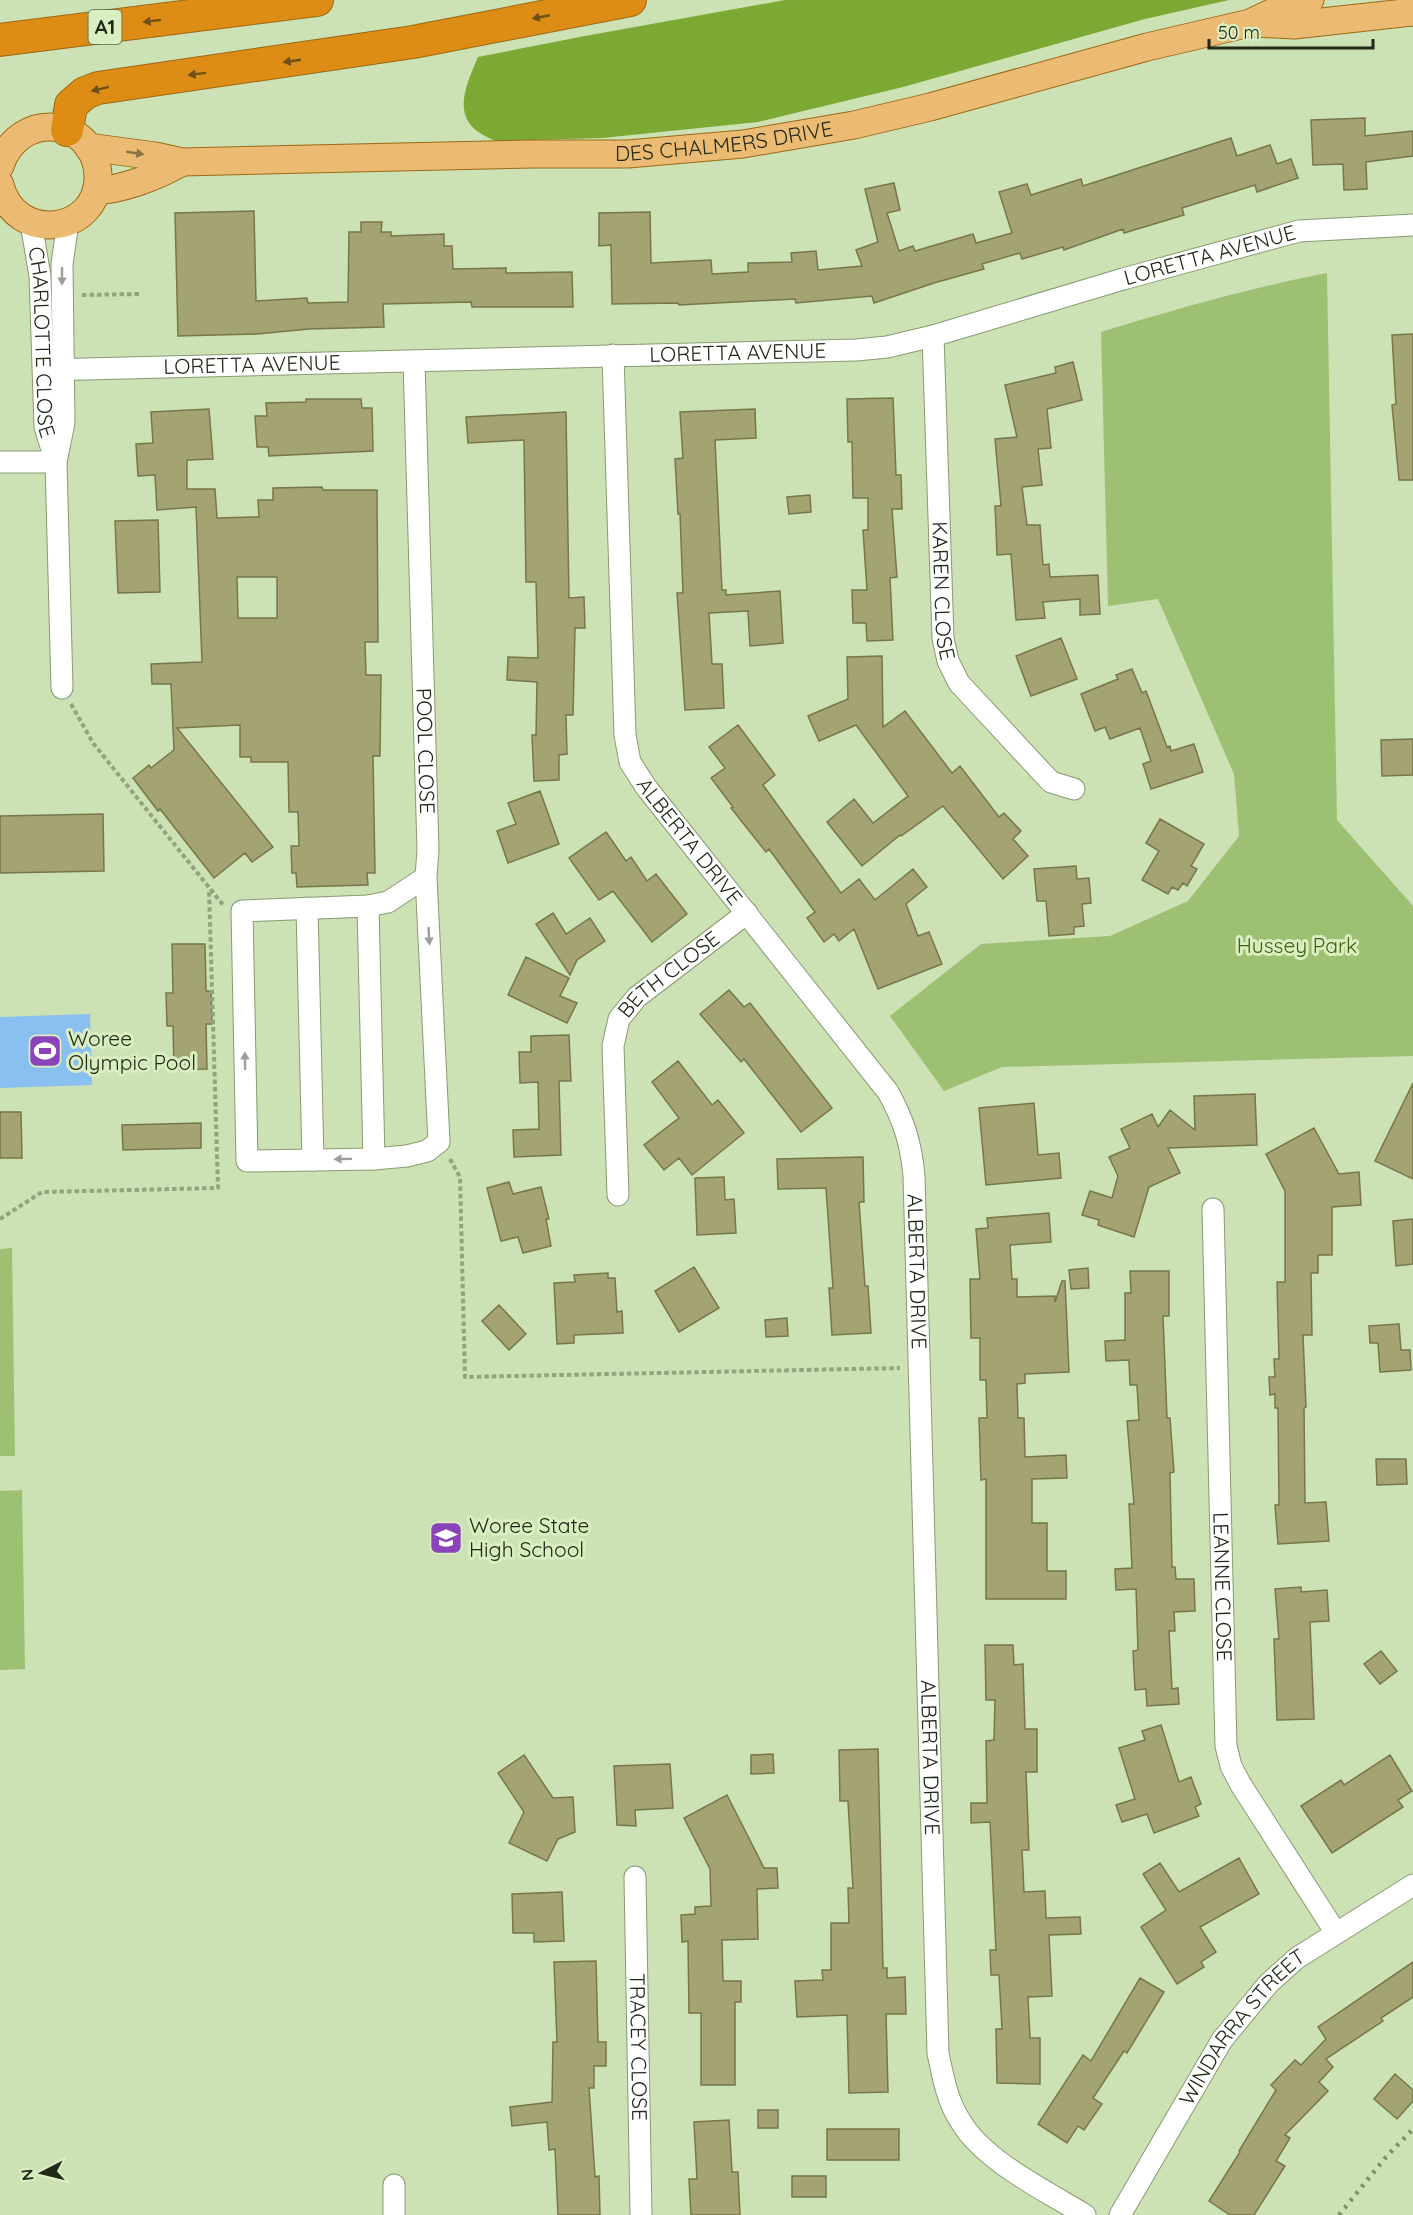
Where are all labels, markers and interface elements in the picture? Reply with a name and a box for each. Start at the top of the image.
road number: A1 [88,10,122,44]
scale bar [1209,12,1372,50]
one-way arrow [532,13,551,22]
one-way arrow [142,16,161,25]
text: 50 m [1218,21,1260,44]
one-way arrow [282,56,301,65]
one-way arrow [188,70,207,79]
one-way arrow [91,84,109,94]
street label: DES CHALMERS DRIVE [615,115,835,166]
one-way arrow [126,149,145,158]
street label: LORETTA AVENUE [1121,219,1298,290]
street label: CHARLOTTE CLOSE [23,245,62,441]
one-way arrow [57,267,67,286]
street label: LORETTA AVENUE [649,337,827,367]
street label: LORETTA AVENUE [163,349,341,379]
street label: KAREN CLOSE [927,521,961,663]
street label: POOL CLOSE [411,687,441,814]
street label: ALBERTA DRIVE [632,773,749,910]
street label: BETH CLOSE [612,925,724,1022]
one-way arrow [425,926,434,945]
park label: Hussey Park [1237,932,1357,958]
place label: Woree Olympic Pool [68,1025,196,1075]
sports icon: Woree Olympic Pool [27,1033,63,1069]
one-way arrow [240,1052,250,1071]
one-way arrow [333,1155,352,1164]
street label: ALBERTA DRIVE [902,1194,933,1350]
place label: Woree State High School [469,1512,589,1562]
street label: LEANNE CLOSE [1208,1512,1238,1662]
school or university icon: Woree State High School [428,1520,464,1556]
street label: ALBERTA DRIVE [916,1679,946,1835]
street label: WINDARRA STREET [1173,1942,1309,2110]
street label: TRACEY CLOSE [625,1973,653,2121]
north arrow [12,2143,72,2203]
text: N [16,2168,38,2182]

